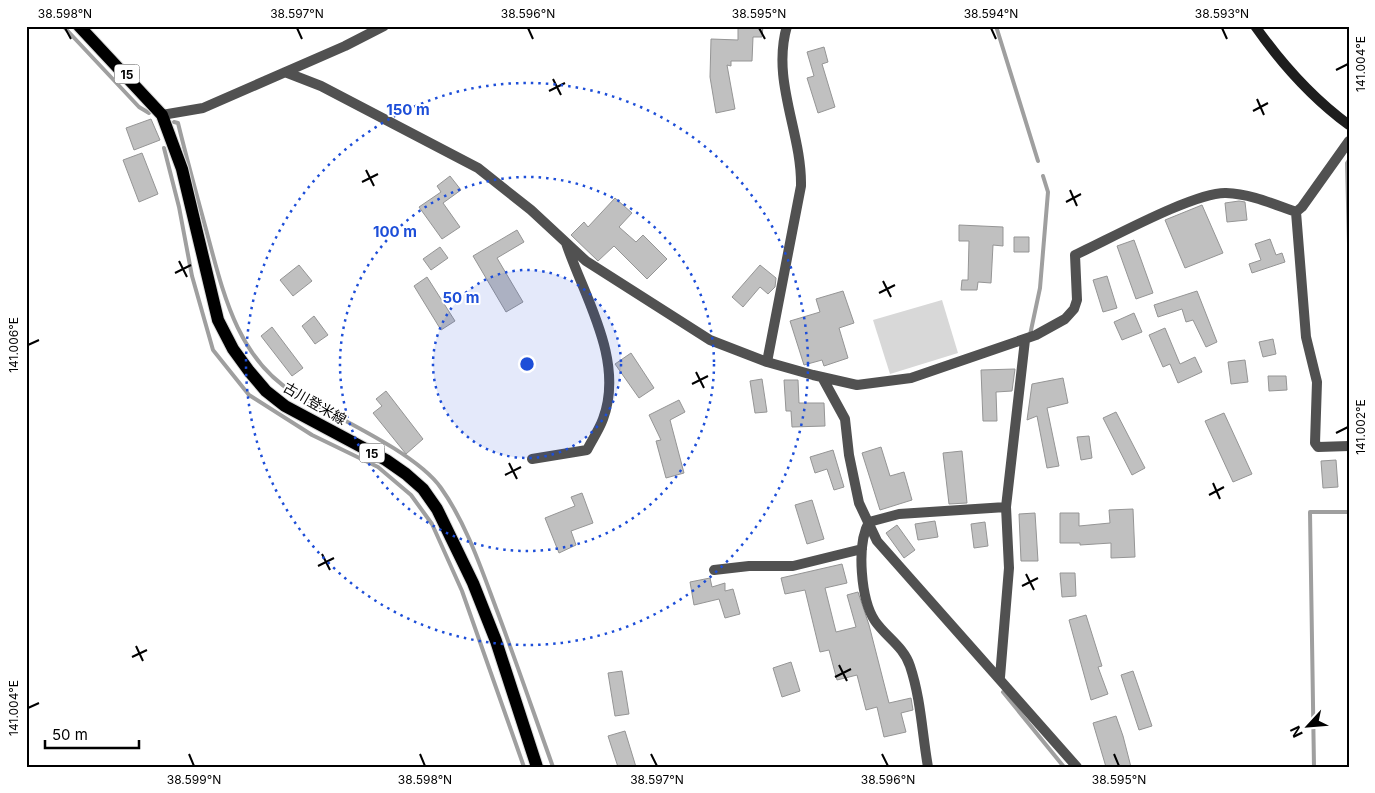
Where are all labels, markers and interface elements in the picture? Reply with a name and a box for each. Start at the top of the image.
text: 38.598°N [38,6,92,21]
text: 38.597°N [270,6,324,21]
text: 38.596°N [501,6,555,21]
text: 38.595°N [732,6,786,21]
text: 38.594°N [964,6,1018,21]
text: 38.593°N [1195,6,1249,21]
text: 141.004°E [1353,36,1368,92]
road number: 15 [114,64,140,84]
text: 150 m [386,100,430,119]
text: 100 m [373,222,417,241]
text: 50 m [443,288,479,307]
text: 141.006°E [6,317,21,373]
centre of rings [518,355,536,373]
street label: 古川登米線 [280,378,350,428]
text: 141.002°E [1353,399,1368,455]
road number: 15 [360,443,384,462]
text: 141.004°E [6,680,21,736]
north arrow [1282,700,1332,750]
scale bar [45,718,139,750]
text: N [1286,723,1306,740]
text: 50 m [52,725,88,744]
text: 38.599°N [167,772,221,787]
text: 38.598°N [398,772,452,787]
text: 38.597°N [630,772,684,787]
text: 38.596°N [861,772,915,787]
text: 38.595°N [1092,772,1146,787]

